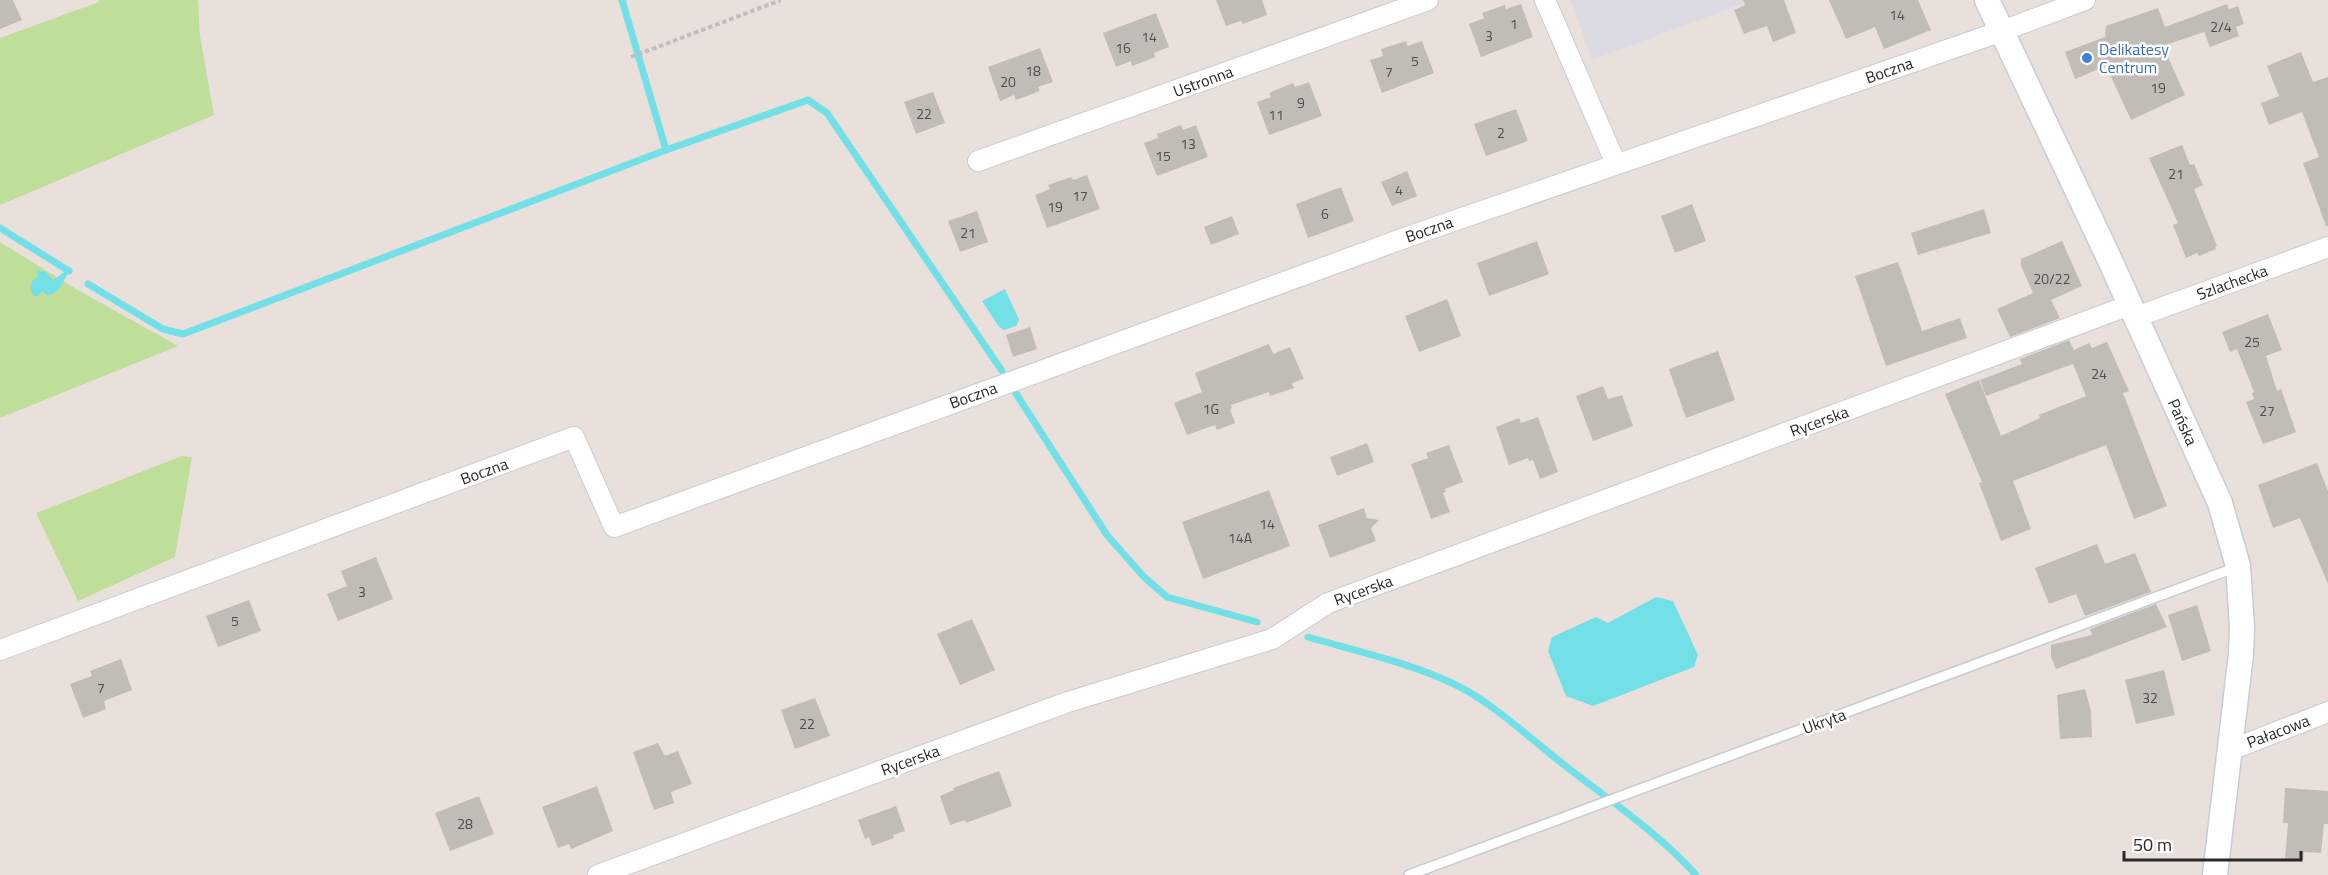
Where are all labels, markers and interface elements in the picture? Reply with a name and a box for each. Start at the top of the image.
house number: 14 [1889,4,1905,25]
house number: 1 [1510,13,1518,34]
house number: 2/4 [2210,16,2232,37]
house number: 3 [1485,25,1493,46]
house number: 14 [1141,26,1157,47]
house number: 16 [1115,37,1131,58]
place label: Delikatesy Centrum [2099,37,2169,79]
house number: 5 [1411,50,1419,71]
street label: Boczna [1862,51,1916,89]
marker: Delikatesy Centrum [2080,51,2094,65]
street label: Ustronna [1170,59,1236,103]
house number: 18 [1025,60,1041,81]
house number: 7 [1385,61,1393,82]
house number: 20 [1000,71,1016,92]
house number: 19 [2150,77,2166,98]
house number: 9 [1297,92,1305,113]
house number: 22 [916,103,932,124]
house number: 11 [1268,104,1284,125]
house number: 2 [1497,122,1505,143]
house number: 13 [1180,133,1196,154]
house number: 15 [1155,145,1171,166]
house number: 21 [2168,163,2184,184]
house number: 4 [1395,179,1403,200]
house number: 17 [1072,185,1088,206]
house number: 19 [1047,196,1063,217]
house number: 6 [1321,203,1329,224]
street label: Boczna [1402,210,1456,248]
house number: 21 [960,222,976,243]
street label: Szlachecka [2193,258,2271,306]
house number: 20/22 [2033,268,2071,289]
house number: 25 [2244,331,2260,352]
house number: 24 [2091,363,2107,384]
street label: Boczna [946,375,1000,415]
street label: Pańska [2162,395,2204,449]
house number: 1G [1203,398,1219,419]
street label: Rycerska [1786,399,1852,443]
house number: 27 [2259,400,2275,421]
street label: Boczna [457,451,511,491]
house number: 14 [1259,513,1275,534]
house number: 14A [1228,527,1253,548]
street label: Rycerska [1330,568,1396,612]
house number: 3 [358,581,366,602]
house number: 5 [231,610,239,631]
house number: 7 [97,677,105,698]
house number: 32 [2142,687,2158,708]
street label: Ukryta [1799,702,1849,740]
street label: Pałacowa [2243,708,2313,754]
house number: 22 [799,713,815,734]
street label: Rycerska [877,738,943,782]
house number: 28 [457,813,473,834]
scale bar [2124,824,2301,862]
text: 50 m [2133,831,2172,858]

